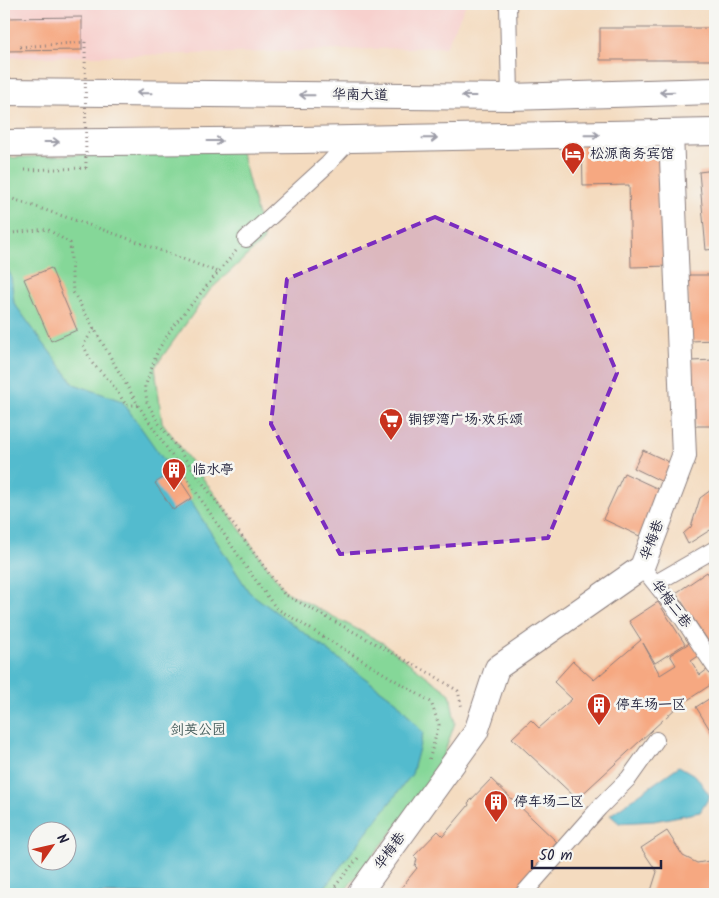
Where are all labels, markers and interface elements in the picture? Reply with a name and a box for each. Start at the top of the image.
street label: 华南大道 [332,84,388,106]
one-way arrow [659,87,675,97]
one-way arrow [136,89,152,98]
one-way arrow [299,90,315,100]
one-way arrow [461,91,478,101]
one-way arrow [584,130,600,140]
one-way arrow [422,133,438,143]
one-way arrow [206,136,223,146]
one-way arrow [44,137,60,147]
hotel icon: 松源商务宾馆 [560,141,586,175]
place label: 松源商务宾馆 [590,143,674,165]
supermarket icon: 铜锣湾广场·欢乐颂 [378,407,404,441]
place label: 铜锣湾广场·欢乐颂 [408,409,523,431]
building icon: 临水亭 [161,457,187,491]
place label: 临水亭 [192,459,234,481]
street label: 华梅巷 [634,516,670,564]
street label: 华梅二巷 [645,575,697,634]
building icon: 停车场一区 [586,692,612,726]
place label: 停车场一区 [616,694,686,716]
park label: 剑英公园 [170,719,226,741]
building icon: 停车场二区 [483,789,509,823]
place label: 停车场二区 [514,791,584,813]
north arrow [28,820,78,870]
street label: 华梅巷 [369,827,412,874]
text: N [50,829,74,849]
scale bar [532,838,660,870]
text: 50 m [539,844,573,868]

